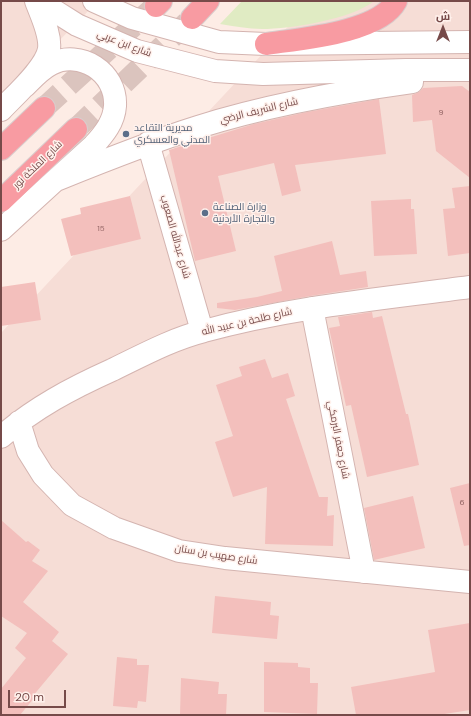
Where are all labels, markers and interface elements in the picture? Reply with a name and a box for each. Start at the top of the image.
north arrow [423,8,463,48]
text: ش [436,9,450,23]
street label: شارع ابن عربي [95,28,153,60]
street label: شارع الشريف الرضي [219,96,299,126]
house number: 9 [438,108,444,118]
place label: مديرية التقاعد المدني والعسكري [134,122,210,146]
marker: مديرية التقاعد المدني والعسكري [121,129,131,139]
street label: شارع الملكة نور [11,139,65,191]
street label: شارع عبدالله الصعوب [157,194,193,280]
place label: وزارة الصناعة والتجارة الأردنية [213,201,275,224]
marker: وزارة الصناعة والتجارة الأردنية [200,208,210,218]
house number: 15 [97,224,105,234]
street label: شارع طلحة بن عبيد الله [201,306,293,338]
street label: شارع جعفر البرمكي [325,400,351,480]
house number: 6 [459,498,465,508]
street label: شارع صهيب بن سنان [174,543,258,567]
scale bar [10,682,68,708]
text: 20 m [15,689,44,705]

